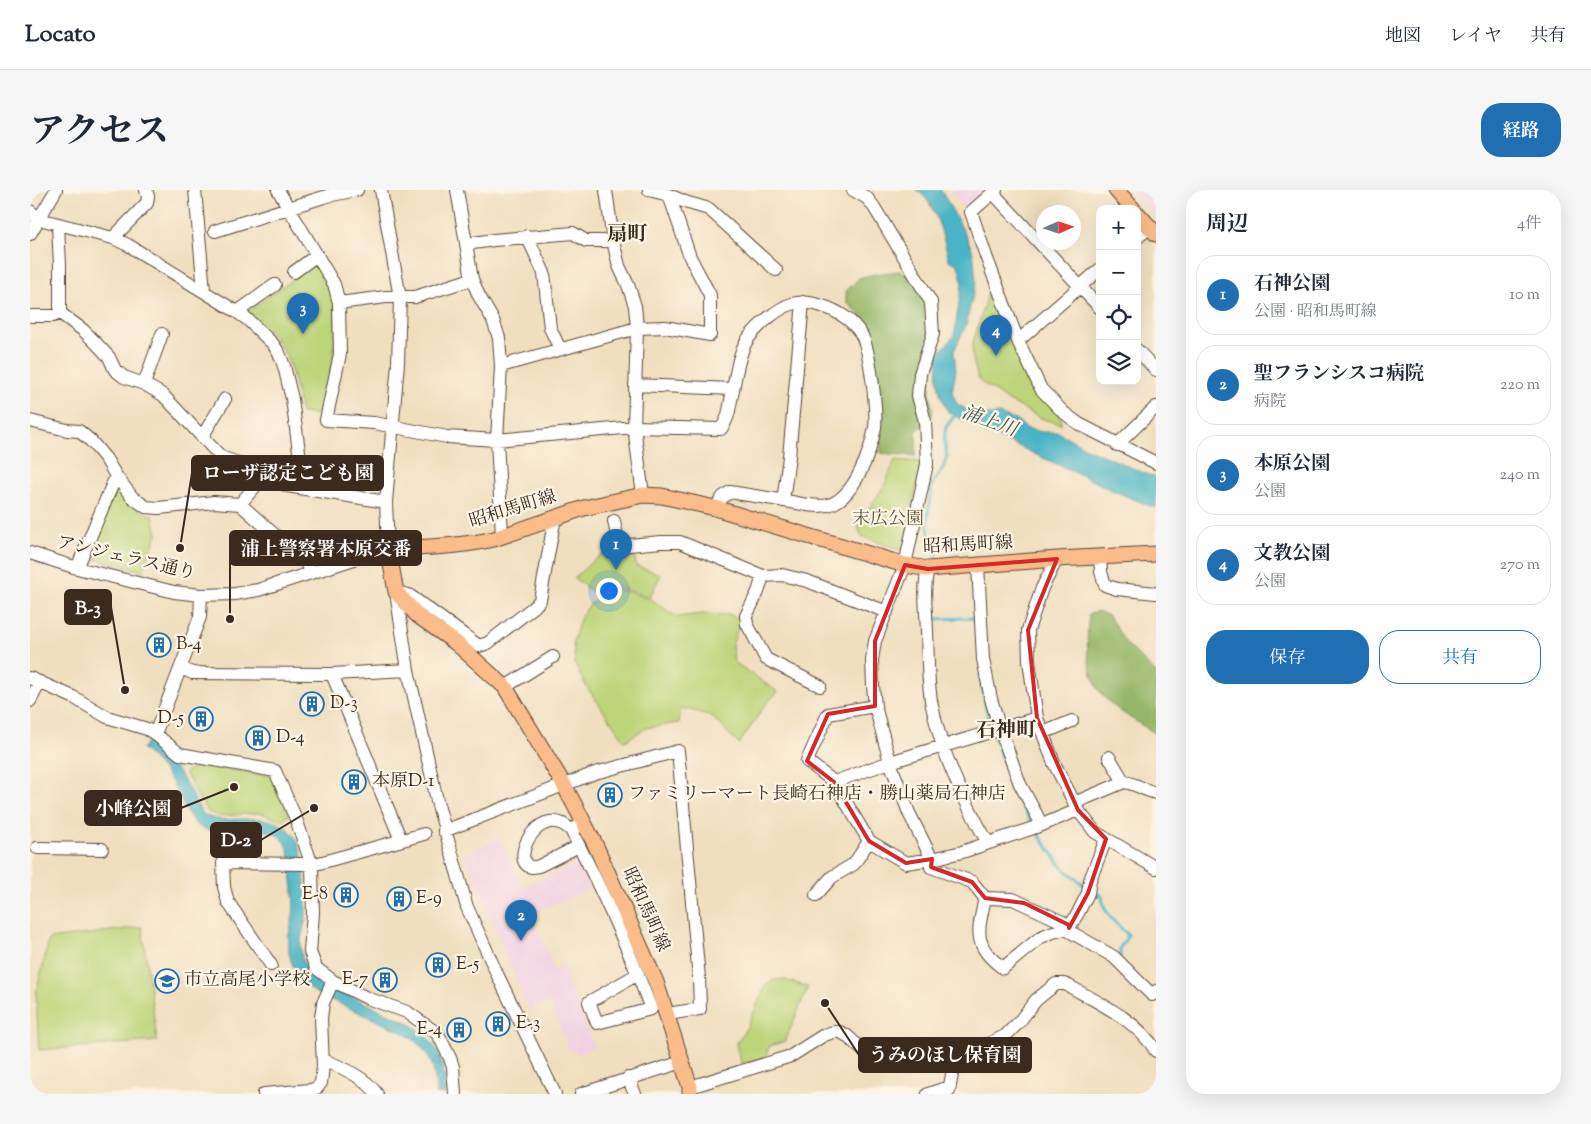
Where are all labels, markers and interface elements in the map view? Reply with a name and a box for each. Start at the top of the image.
text: Locato [25,18,96,52]
text: 地図 [1385,24,1421,50]
text: レイヤ [1449,24,1502,50]
text: 共有 [1530,24,1566,50]
button: 経路 [1481,103,1561,157]
text: アクセス [30,108,169,159]
north arrow [1036,205,1081,250]
map controls [1096,205,1141,385]
button: + [1096,205,1141,250]
text: 周辺 [1206,210,1248,240]
text: 4件 [1517,213,1541,236]
district label: 扇町 [607,221,648,250]
button: − [1096,250,1141,295]
text: 石神公園 [1254,271,1330,298]
text: 1 [1220,284,1226,307]
text: 10 m [1510,284,1540,307]
pin: 3 [287,293,319,334]
button: locate [1096,295,1141,340]
text: 公園 · 昭和馬町線 [1254,301,1377,324]
pin: 4 [980,315,1012,356]
button: layers [1096,340,1141,385]
text: 聖フランシスコ病院 [1254,361,1424,388]
text: 2 [1219,374,1227,397]
text: 220 m [1500,374,1540,397]
text: 病院 [1254,391,1286,414]
water label: 浦上川 [958,400,1022,445]
text: 本原公園 [1254,451,1330,478]
callout: ローザ認定こども園 [192,456,383,490]
text: ローザ認定こども園 [202,461,374,488]
text: 3 [1220,464,1226,487]
text: 240 m [1499,464,1540,487]
text: 公園 [1254,481,1286,504]
street label: 昭和馬町線 [466,484,560,536]
park label: 末広公園 [852,507,924,533]
pin: 1 [600,529,632,570]
street label: アンジェラス通り [54,530,198,588]
callout: 浦上警察署本原交番 [230,531,421,565]
street label: 昭和馬町線 [922,531,1014,561]
text: 浦上警察署本原交番 [240,537,412,564]
text: 文教公園 [1254,541,1330,568]
text: 4 [1219,554,1227,577]
text: 270 m [1500,554,1540,577]
text: 公園 [1254,571,1286,594]
your location [596,578,622,604]
callout: B-3 [65,590,111,624]
text: B-3 [75,596,101,623]
button: 保存 [1206,630,1369,684]
button: 共有 [1379,630,1541,684]
building icon: B-4 [146,632,172,658]
place label: B-4 [176,632,202,658]
building icon: D-3 [299,691,325,717]
place label: D-3 [330,691,358,717]
place label: D-5 [157,706,184,732]
building icon: D-5 [188,706,214,732]
district label: 石神町 [976,717,1037,746]
building icon: D-4 [245,725,271,751]
place label: D-4 [276,725,305,751]
building icon: 本原D-1 [341,769,367,795]
place label: 本原D-1 [372,769,434,795]
building icon: ファミリーマート長崎石神店・勝山薬局石神店 [597,782,623,808]
place label: ファミリーマート長崎石神店・勝山薬局石神店 [628,782,1006,808]
callout: 小峰公園 [85,791,181,825]
text: 小峰公園 [95,797,171,824]
callout: D-2 [211,823,261,857]
text: D-2 [221,828,251,855]
street label: 昭和馬町線 [615,864,675,956]
place label: E-8 [302,882,328,908]
building icon: E-8 [333,882,359,908]
building icon: E-9 [386,886,412,912]
place label: E-9 [416,886,442,912]
pin: 2 [505,900,537,941]
building icon: E-5 [425,952,451,978]
place label: E-5 [456,952,479,978]
place label: E-7 [342,967,368,993]
building icon: E-7 [372,967,398,993]
school or university icon: 市立高尾小学校 [154,968,180,994]
place label: 市立高尾小学校 [184,968,310,994]
building icon: E-3 [485,1011,511,1037]
place label: E-3 [516,1011,540,1037]
place label: E-4 [417,1017,442,1043]
building icon: E-4 [446,1017,472,1043]
callout: うみのほし保育園 [859,1038,1031,1072]
text: うみのほし保育園 [869,1043,1021,1070]

